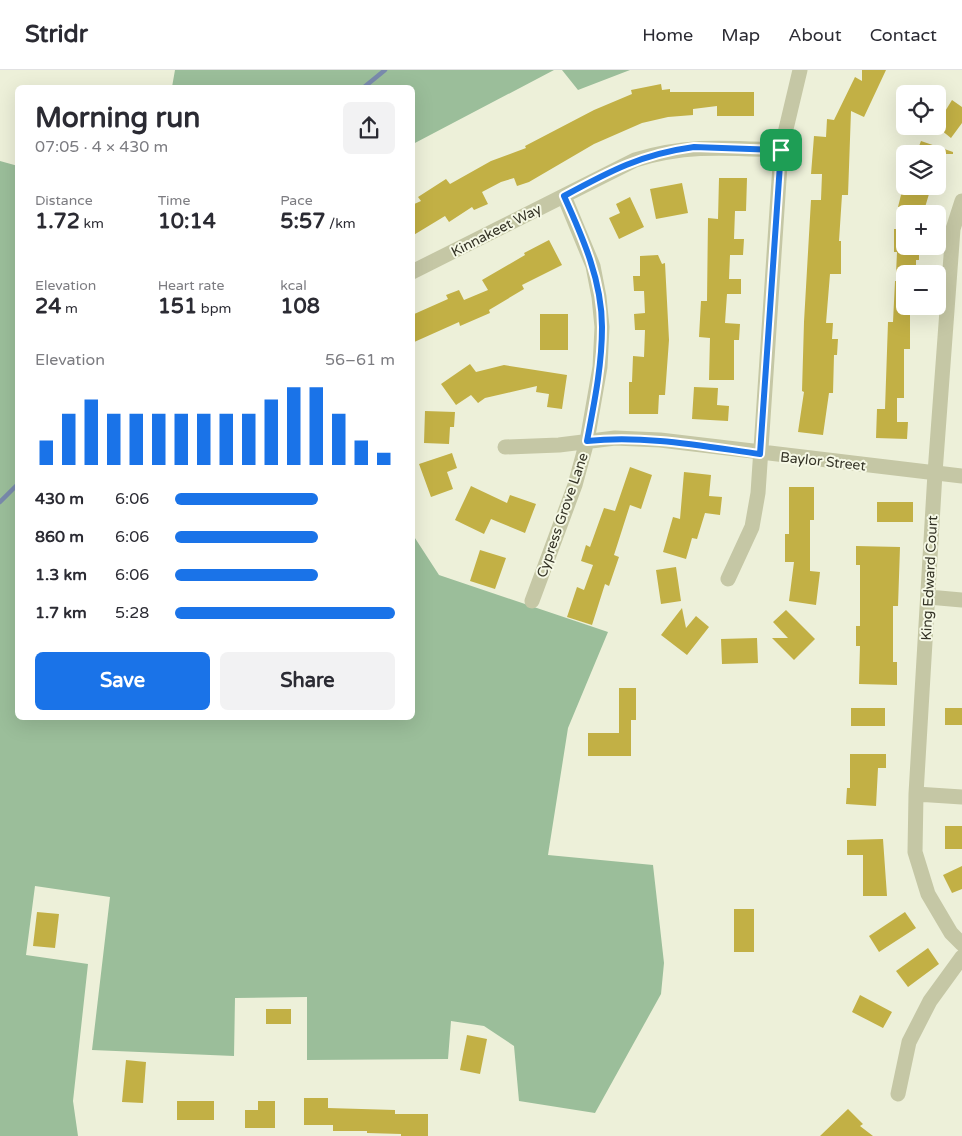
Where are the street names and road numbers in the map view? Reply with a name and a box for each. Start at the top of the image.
street label: Kinnakeet Way [448,200,545,260]
street label: Baylor Street [779,449,867,475]
street label: Cypress Grove Lane [533,450,592,580]
street label: King Edward Court [918,514,941,641]

